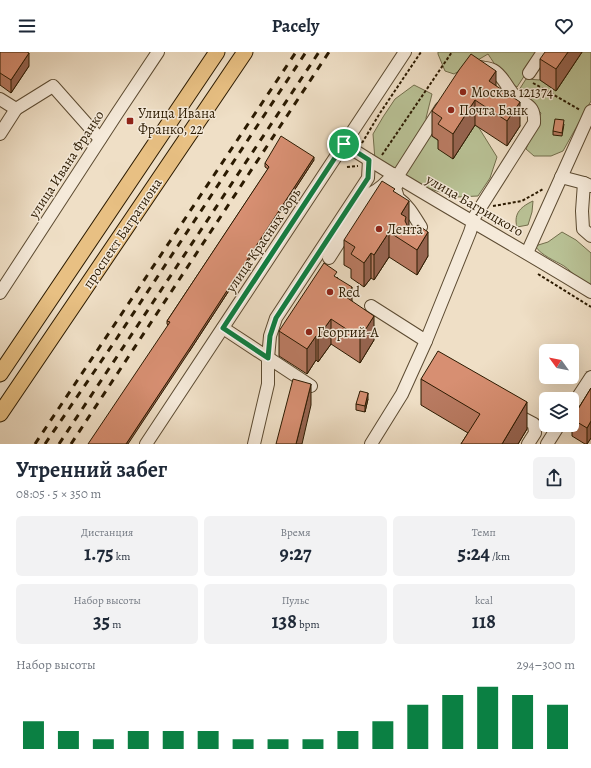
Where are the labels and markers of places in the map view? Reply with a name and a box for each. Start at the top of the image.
place label: Москва 121374 [471,83,553,102]
marker: Москва 121374 [458,87,468,97]
place label: Почта Банк [459,101,528,120]
place label: Улица Ивана Франко, 22 [138,104,216,139]
marker: Почта Банк [446,105,456,115]
marker: Улица Ивана Франко, 22 [125,116,135,126]
pin [327,127,361,161]
place label: Лента [387,220,424,239]
marker: Лента [374,224,384,234]
place label: Red [338,283,360,302]
marker: Red [325,287,335,297]
place label: Георгий-А [317,323,380,342]
marker: Георгий-А [304,327,314,337]

